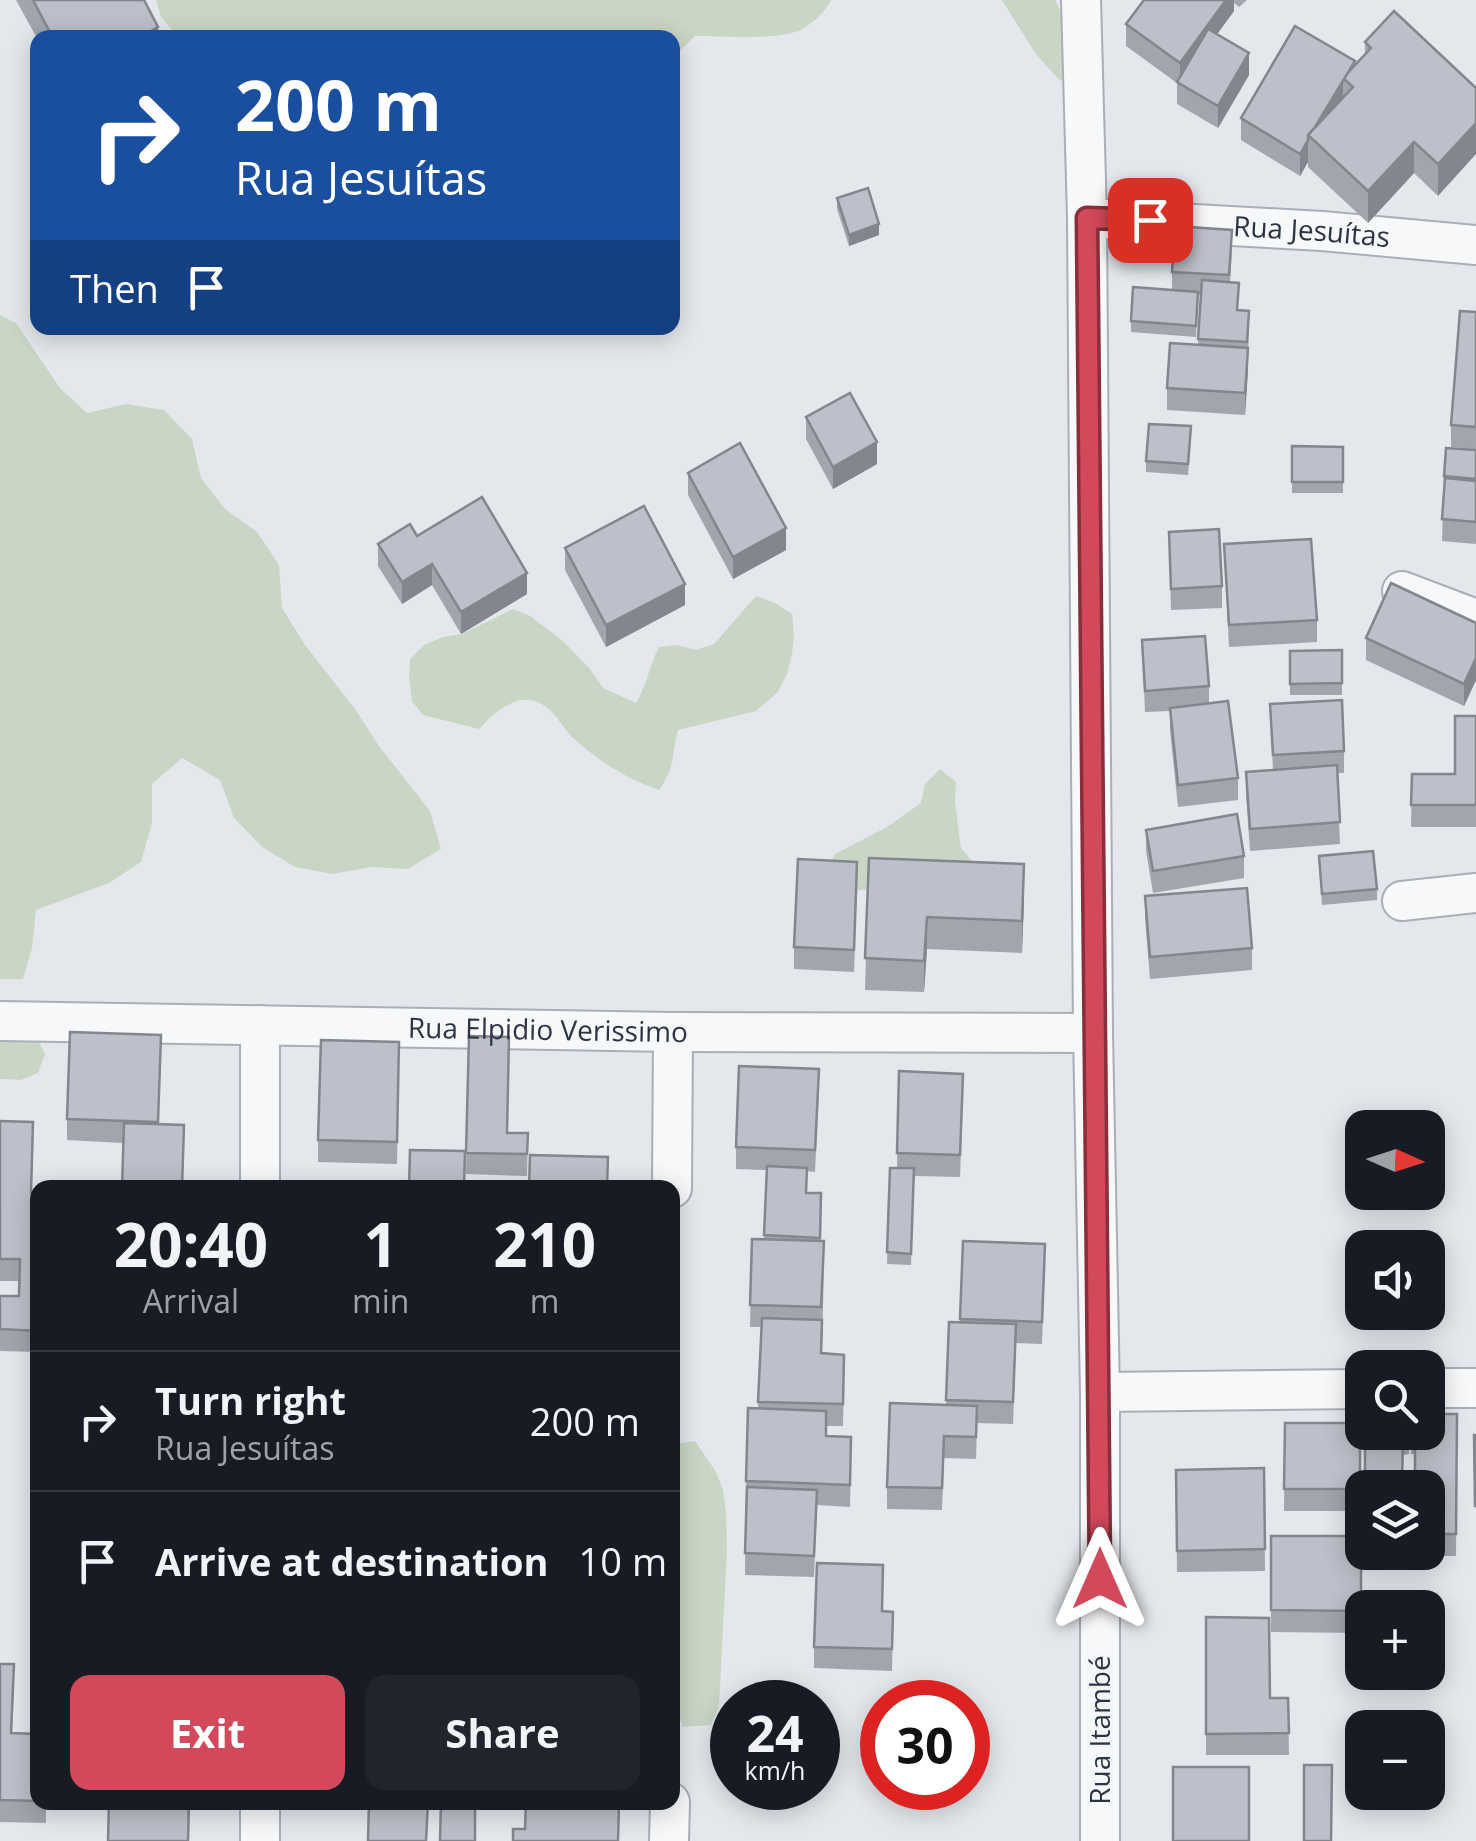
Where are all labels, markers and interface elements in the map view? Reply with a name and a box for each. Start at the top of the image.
text: 200 m [235,56,442,152]
icon: right [70,70,200,200]
text: Rua Jesuítas [235,147,487,208]
pin [1108,178,1193,263]
icon: arrive [1123,193,1178,248]
street label: Rua Jesuítas [1232,206,1392,255]
icon: arrive [179,260,234,315]
text: Then [70,262,159,314]
street label: Rua Elpidio Verissimo [408,1008,688,1050]
north arrow [1345,1110,1445,1210]
map controls [1345,1110,1445,1810]
text: 20:40 [114,1203,268,1285]
text: 1 [364,1203,398,1285]
text: 210 [493,1203,596,1285]
button: sound [1345,1230,1445,1330]
text: Arrival [143,1279,239,1322]
text: min [352,1279,409,1322]
text: m [530,1279,559,1322]
button: search [1345,1350,1445,1450]
text: Turn right [155,1374,346,1426]
icon: right [70,1394,125,1449]
text: 200 m [530,1395,640,1447]
text: Rua Jesuítas [155,1426,334,1469]
button: layers [1345,1470,1445,1570]
position arrow [1048,1527,1152,1631]
icon: arrive [70,1534,125,1589]
text: Arrive at destination [155,1535,549,1587]
text: 10 m [579,1535,667,1587]
button: + [1345,1590,1445,1690]
street label: Rua Itambé [1080,1655,1118,1805]
button: Exit [70,1675,345,1790]
button: Share [365,1675,640,1790]
speed limit sign: 30 [860,1680,990,1810]
text: 24 [746,1699,804,1767]
button: − [1345,1710,1445,1810]
text: km/h [745,1753,805,1787]

